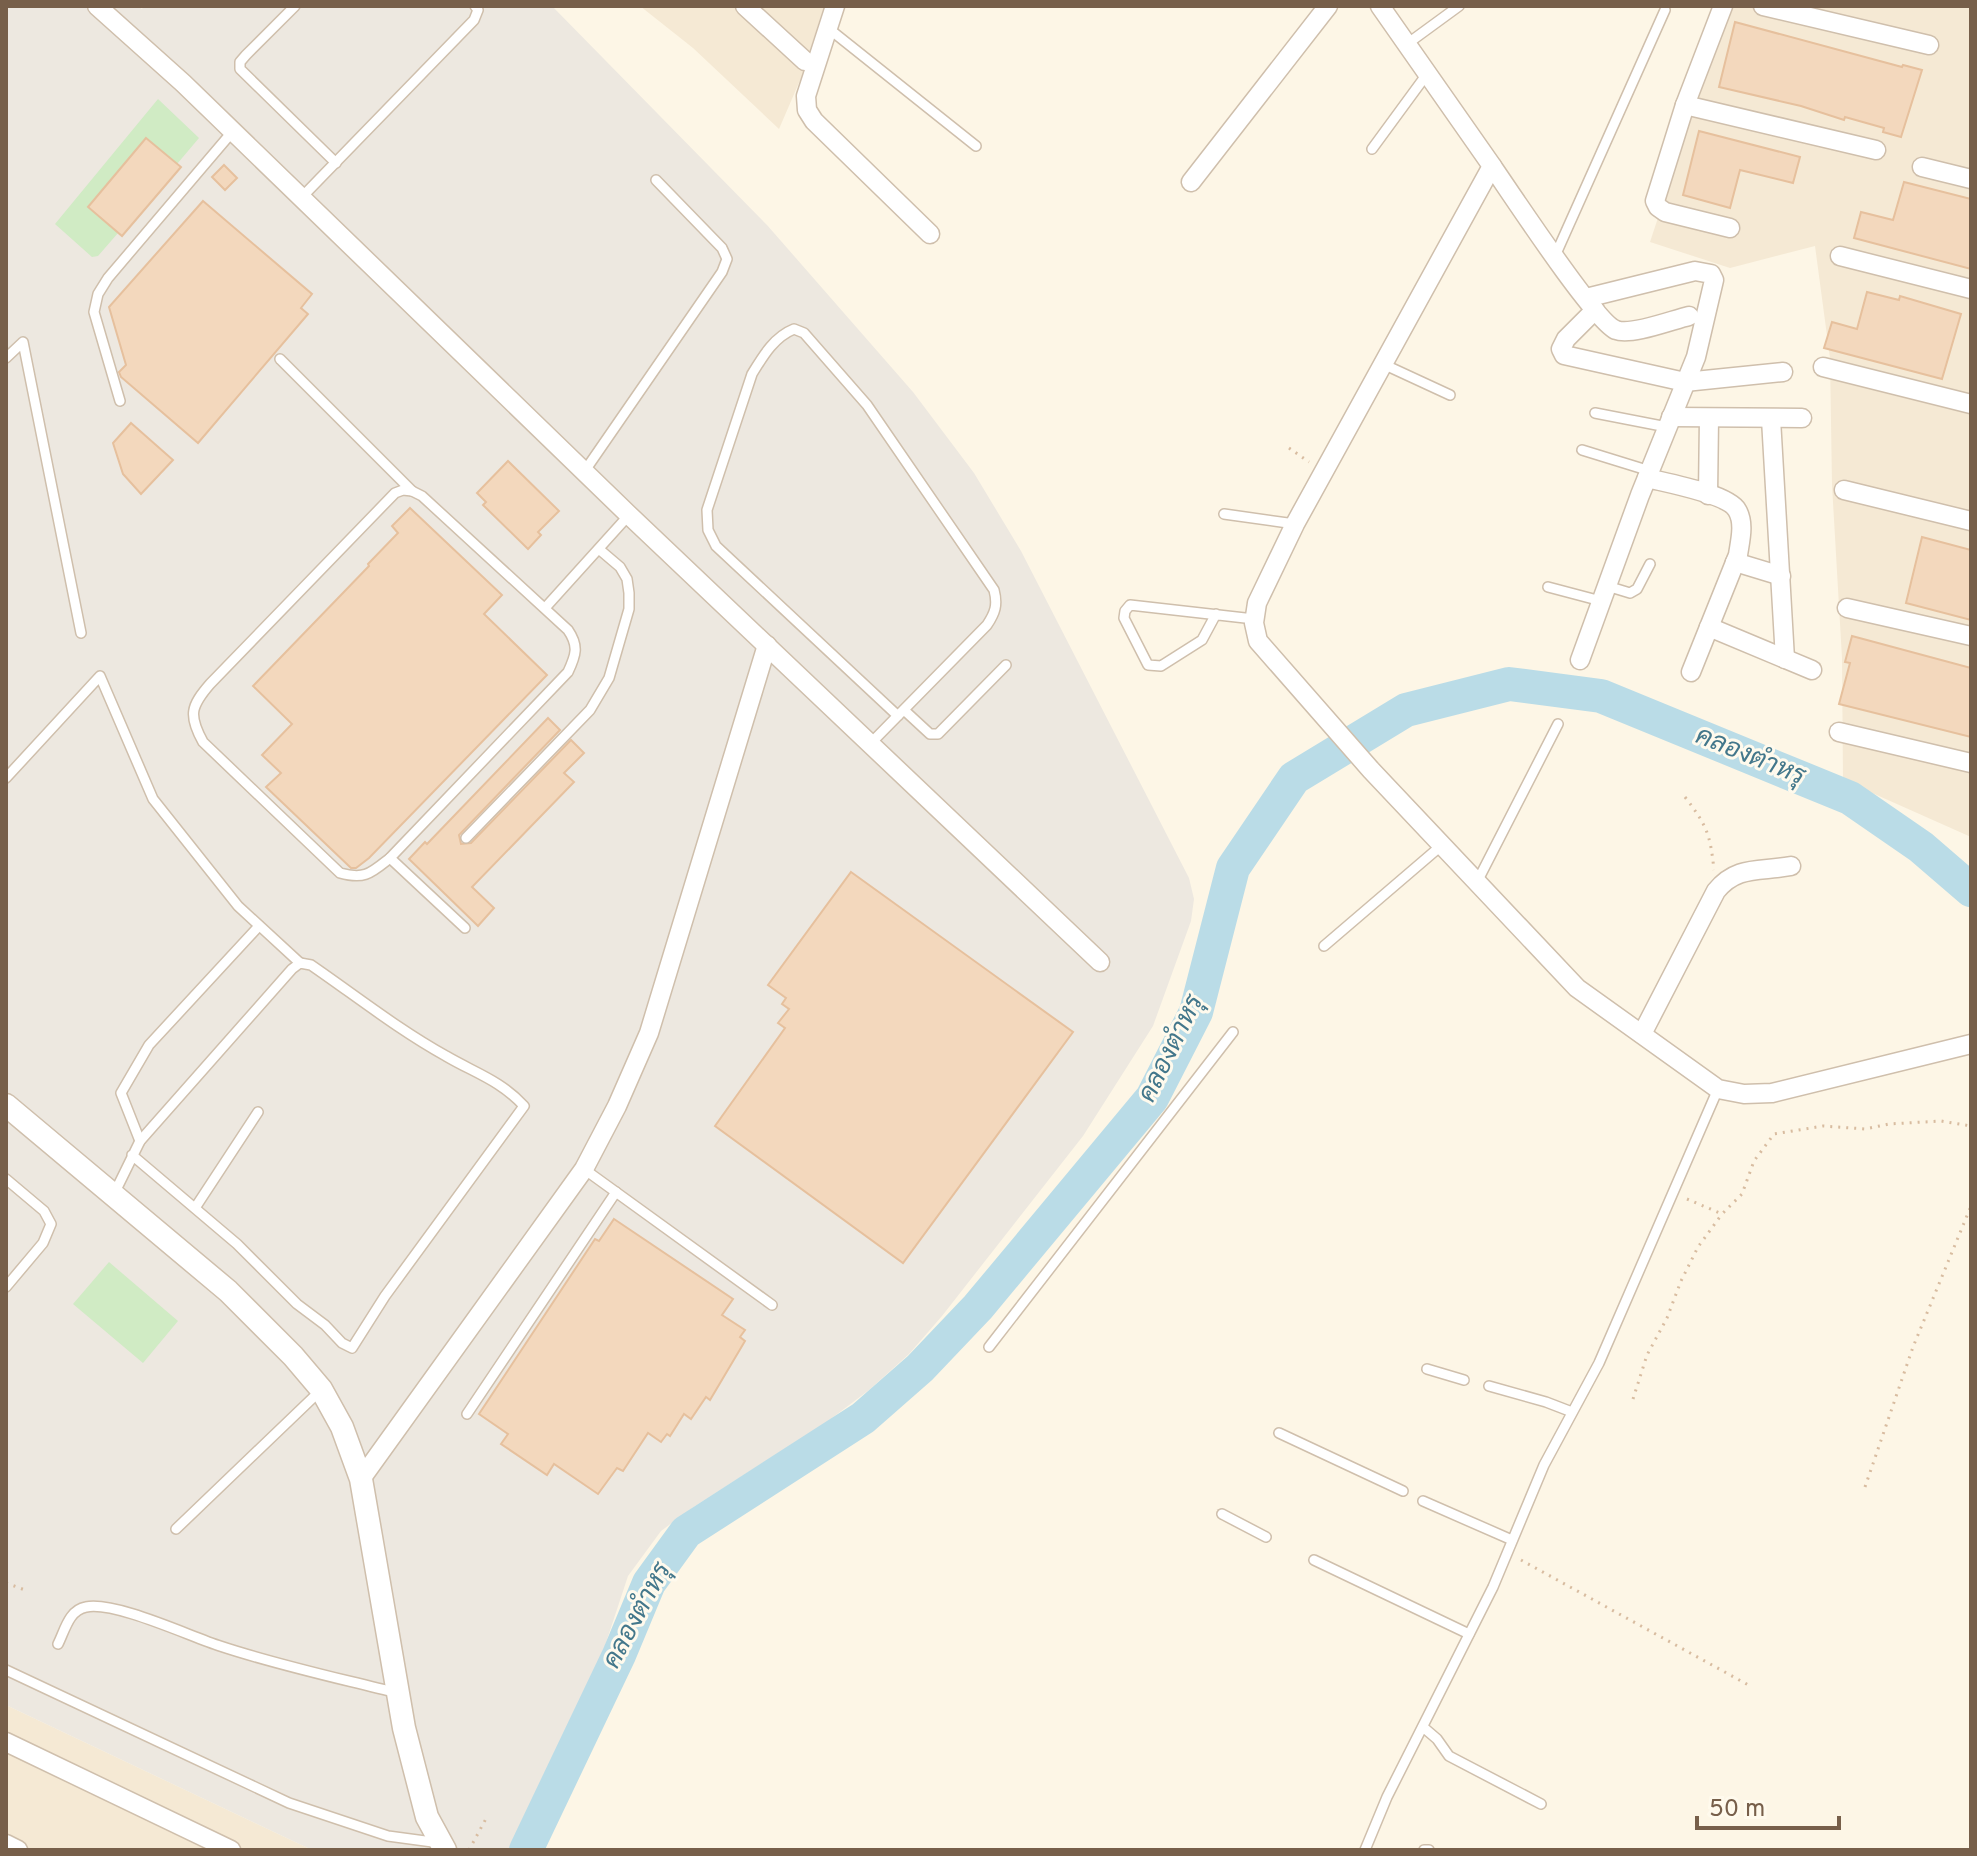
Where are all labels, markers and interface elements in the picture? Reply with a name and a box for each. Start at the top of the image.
water label: คลองตำหรุ [1690,719,1811,794]
water label: คลองตำหรุ [1131,988,1213,1108]
water label: คลองตำหรุ [595,1556,680,1675]
scale bar [1697,1780,1839,1830]
text: 50 m [1709,1795,1765,1825]

